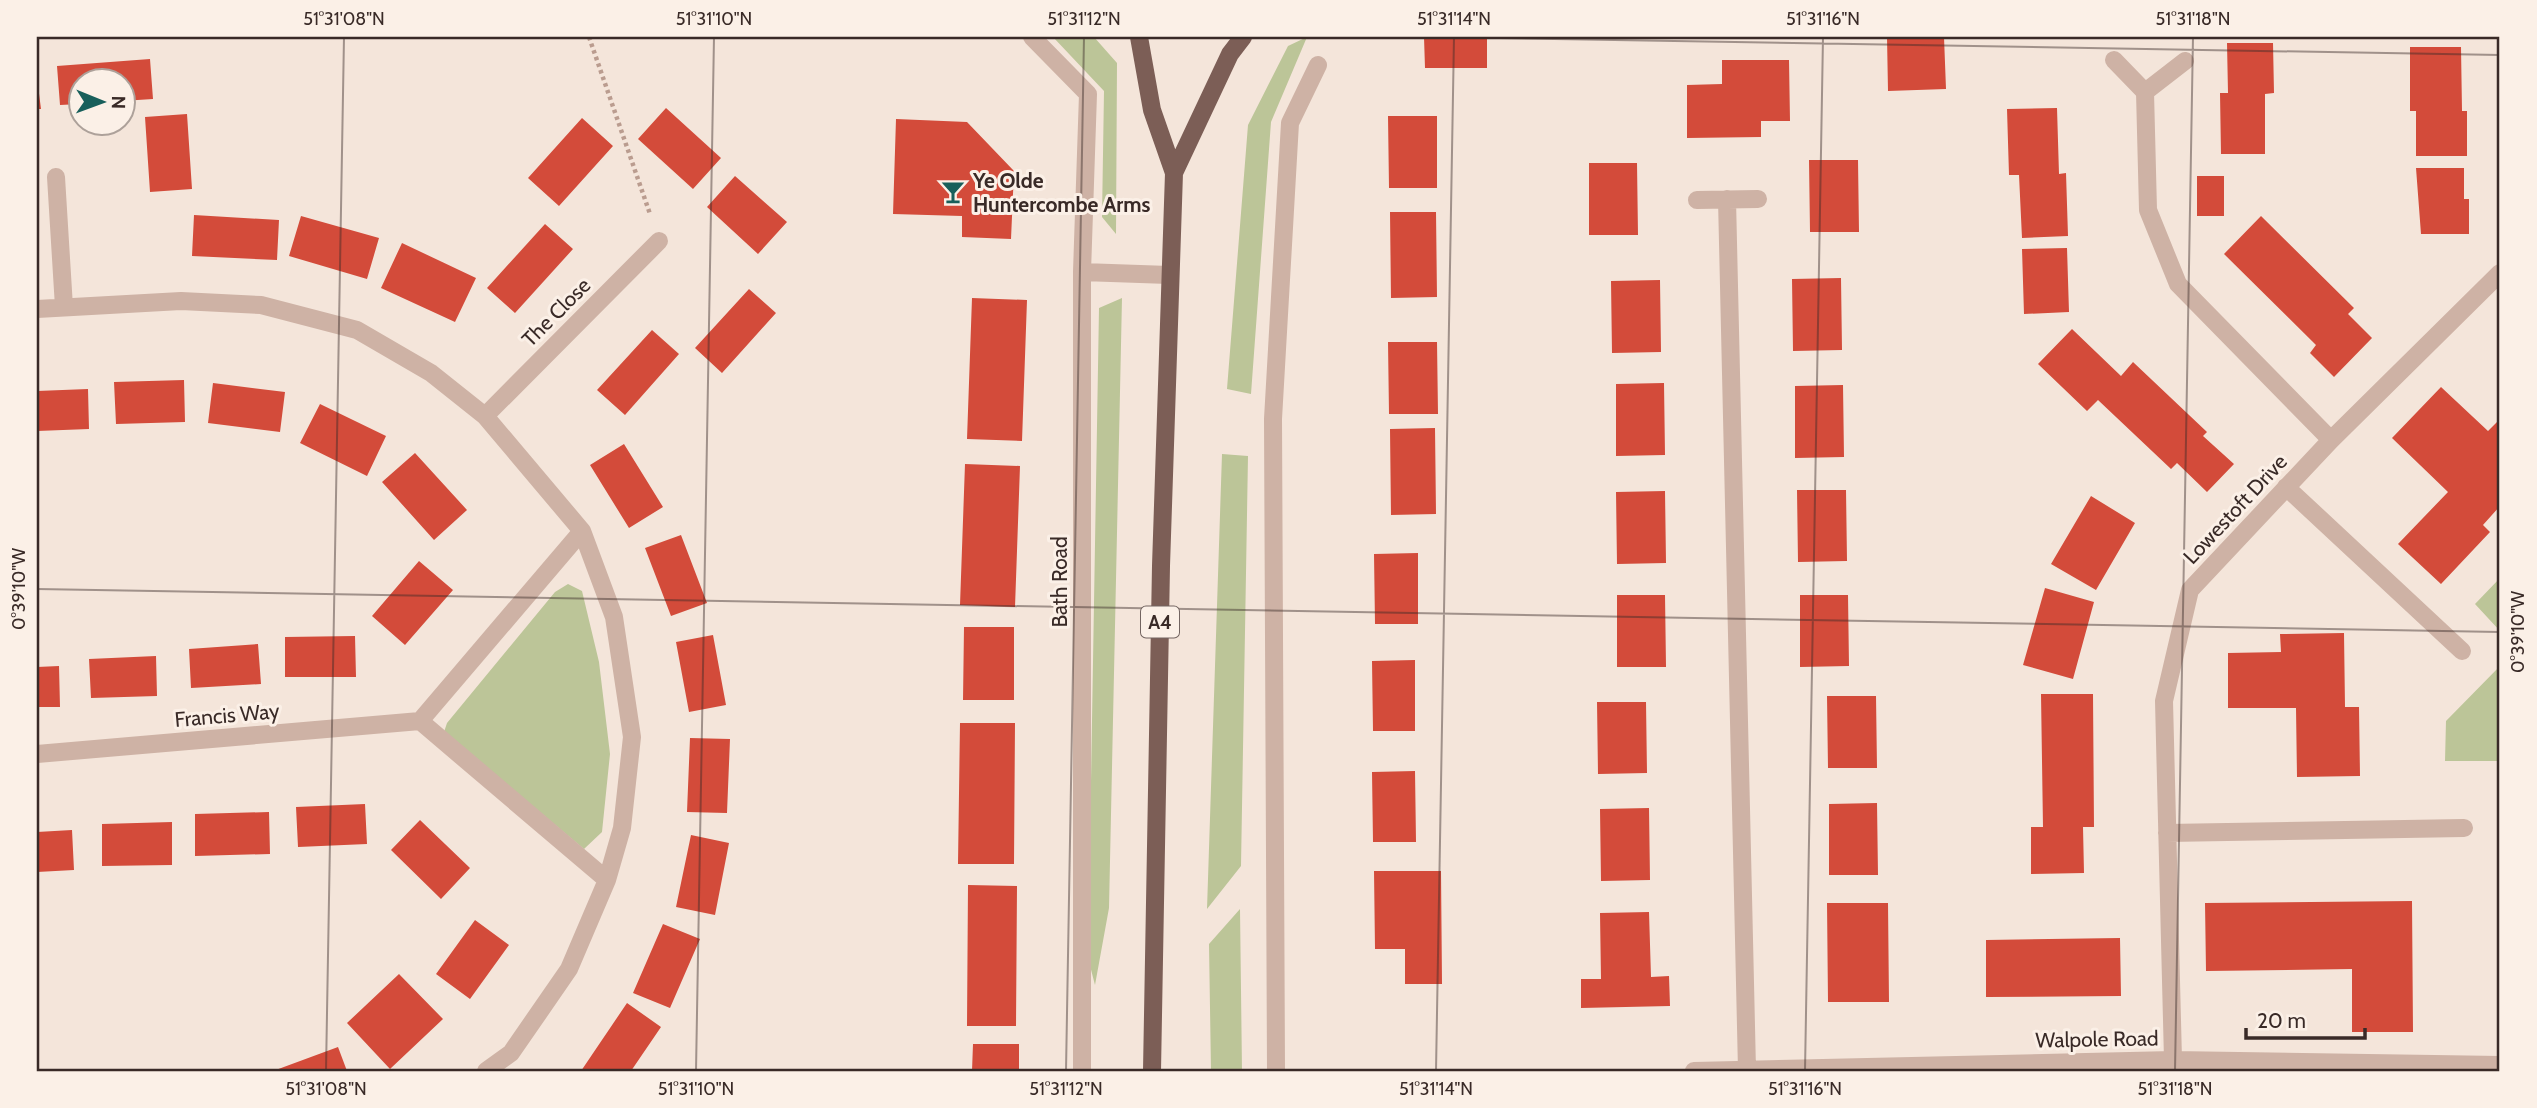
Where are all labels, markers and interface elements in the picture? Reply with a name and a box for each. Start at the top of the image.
text: 51°31'08"N [303,8,385,30]
text: 51°31'10"N [676,8,752,30]
text: 51°31'12"N [1047,8,1121,30]
text: 51°31'14"N [1417,8,1491,30]
text: 51°31'16"N [1786,8,1860,30]
text: 51°31'18"N [2156,8,2230,30]
north arrow [66,66,136,136]
text: N [107,95,130,109]
place label: Ye Olde Huntercombe Arms [972,168,1150,217]
bar icon: Ye Olde Huntercombe Arms [939,178,967,206]
street label: The Close [517,272,596,351]
street label: Lowestoft Drive [2178,449,2292,569]
street label: Bath Road [1047,536,1072,628]
text: 0°39'10"W [8,548,30,630]
text: 0°39'10"W [2507,591,2529,673]
road number: A4 [1141,607,1179,638]
street label: Francis Way [174,698,281,732]
scale bar [2246,996,2366,1040]
text: 20 m [2257,1008,2306,1033]
street label: Walpole Road [2035,1025,2159,1053]
text: 51°31'08"N [285,1078,367,1100]
text: 51°31'10"N [658,1078,734,1100]
text: 51°31'12"N [1029,1078,1103,1100]
text: 51°31'14"N [1399,1078,1473,1100]
text: 51°31'16"N [1768,1078,1842,1100]
text: 51°31'18"N [2138,1078,2212,1100]

